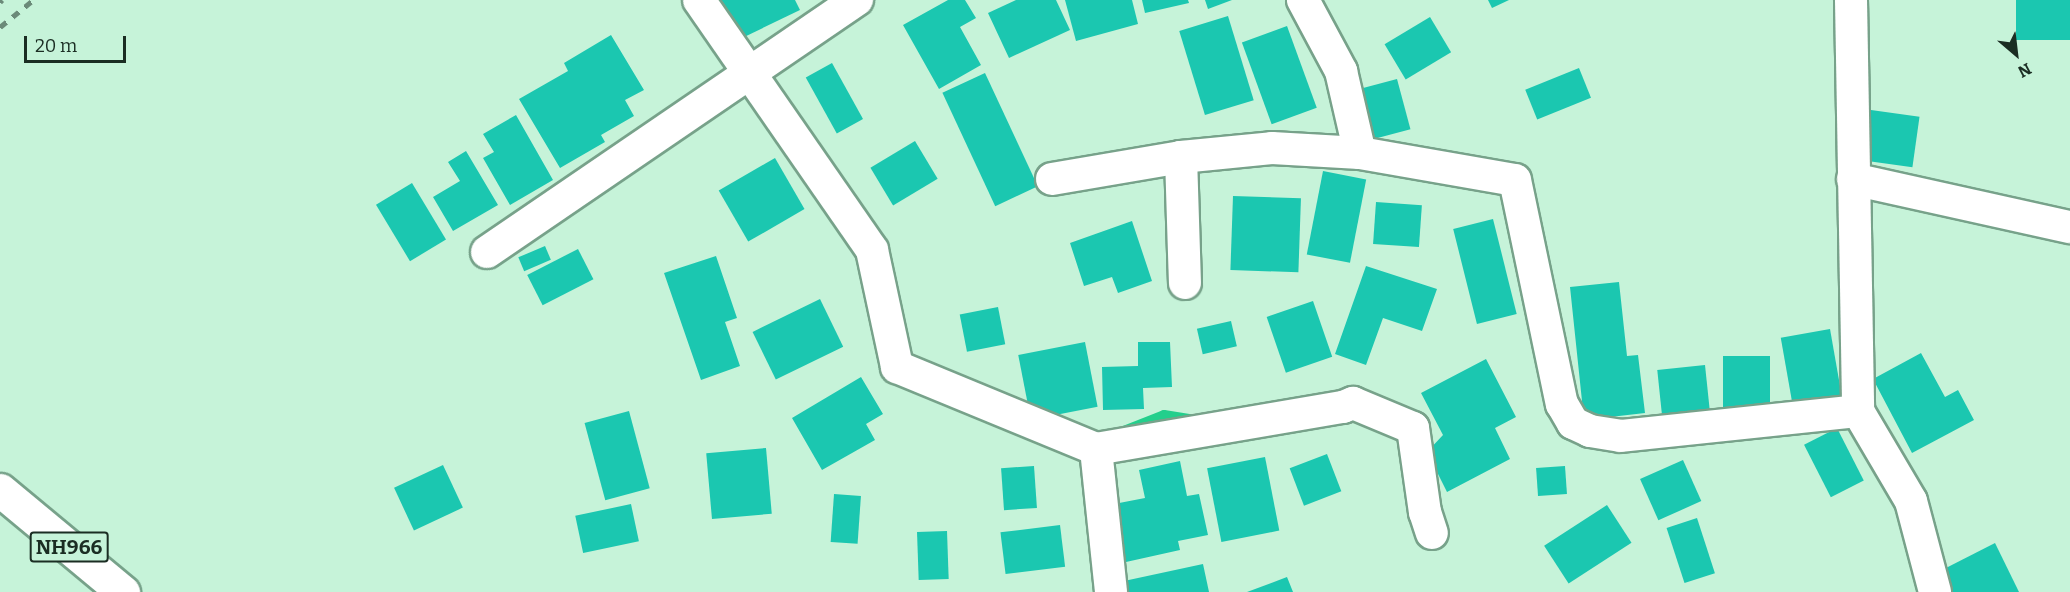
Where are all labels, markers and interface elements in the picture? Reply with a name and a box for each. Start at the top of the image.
scale bar [27,24,129,62]
north arrow [1986,24,2046,84]
text: 20 m [35,35,77,57]
text: N [2015,59,2035,82]
road number: NH966 [28,530,110,564]

